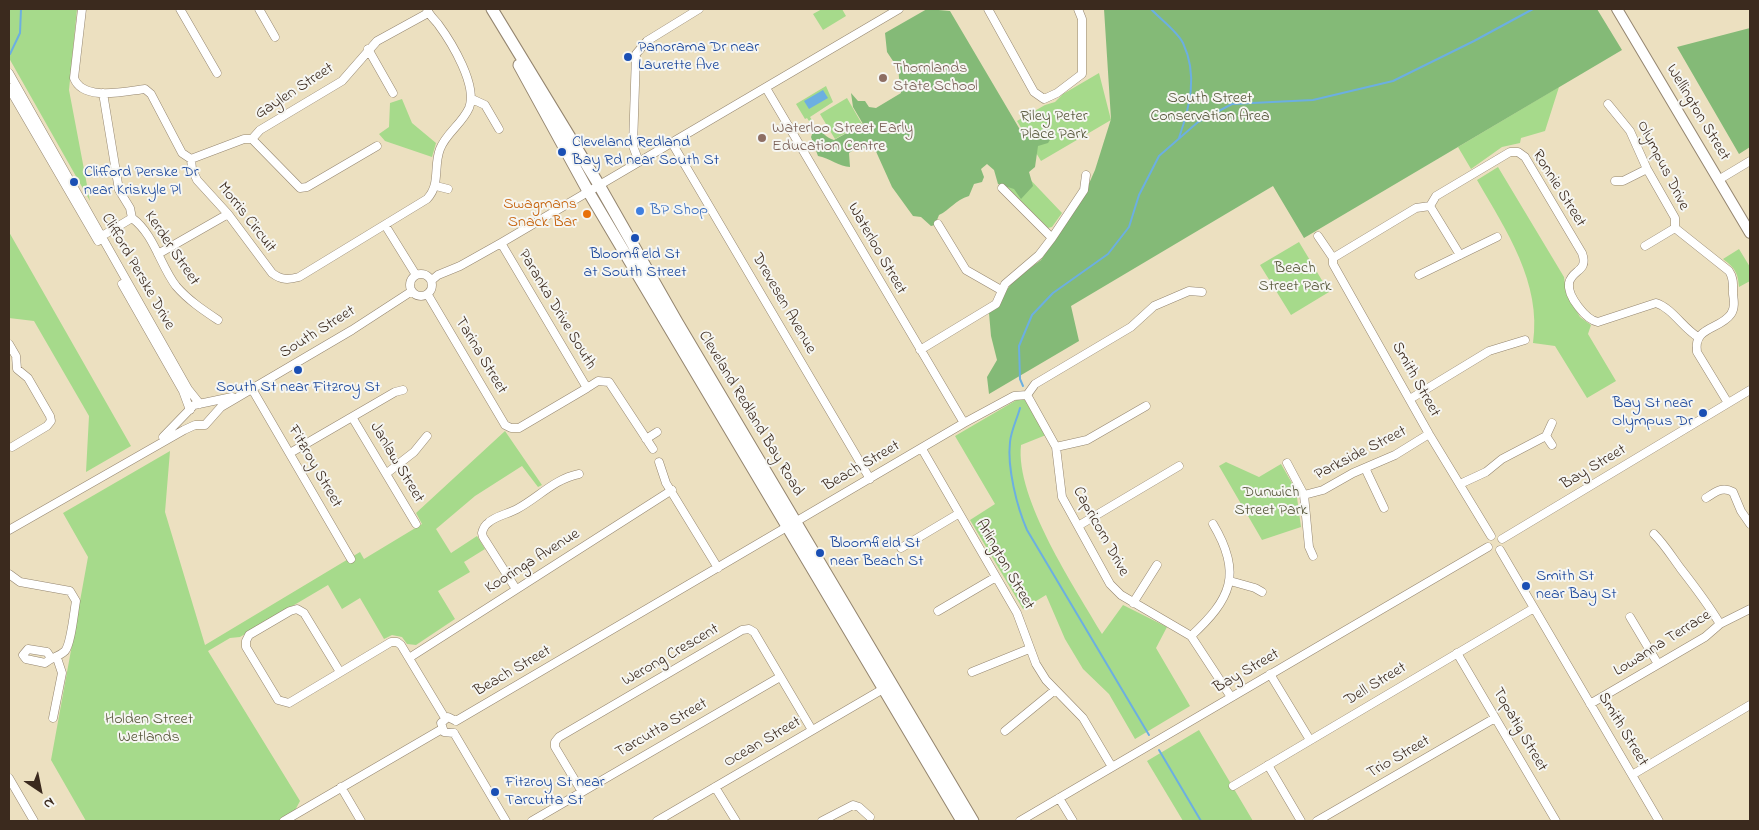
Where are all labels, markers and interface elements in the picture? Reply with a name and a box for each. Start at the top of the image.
place label: Panorama Dr near Laurette Ave [638,38,759,76]
marker: Panorama Dr near Laurette Ave [622,51,634,63]
place label: Thornlands State School [893,59,978,97]
street label: Gaylen Street [252,60,338,124]
street label: Wellington Street [1661,61,1733,165]
marker: Thornlands State School [877,72,889,84]
park label: South Street Conservation Area [1150,89,1270,127]
park label: Riley Peter Place Park [1020,107,1088,145]
street label: Olympus Drive [1631,118,1693,214]
place label: Waterloo Street Early Education Centre [772,119,913,157]
marker: Waterloo Street Early Education Centre [756,132,768,144]
place label: Cleveland Redland Bay Rd near South St [572,133,719,171]
marker: Cleveland Redland Bay Rd near South St [556,146,568,158]
street label: Ronnie Street [1527,147,1589,231]
place label: Clifford Perske Dr near Kriskyle Pl [84,163,199,201]
marker: Clifford Perske Dr near Kriskyle Pl [68,176,80,188]
street label: Morris Circuit [213,179,279,257]
place label: Swagmans Snack Bar [503,195,577,233]
street label: Waterloo Street [842,200,910,298]
place label: BP Shop [650,201,708,221]
marker: BP Shop [634,205,646,217]
street label: Kerder Street [139,208,203,290]
marker: Swagmans Snack Bar [581,208,593,220]
street label: Clifford Perske Drive [96,210,178,334]
marker: Bloomfield St at South Street [629,232,641,244]
place label: Bloomfield St at South Street [583,245,687,283]
street label: Paranka Drive South [513,247,599,373]
street label: Drevesen Avenue [747,250,819,358]
park label: Beach Street Park [1258,259,1332,297]
street label: South Street [277,302,359,364]
street label: Tarina Street [449,314,511,398]
street label: Cleveland Redland Bay Road [693,328,807,500]
street label: Smith Street [1387,339,1443,421]
marker: South St near Fitzroy St [292,364,304,376]
place label: South St near Fitzroy St [216,378,380,398]
place label: Bay St near Olympus Dr [1612,394,1693,432]
marker: Bay St near Olympus Dr [1697,407,1709,419]
street label: Janlaw Street [364,419,428,507]
street label: Fitzroy Street [283,422,345,512]
street label: Parkside Street [1312,423,1410,485]
street label: Beach Street [820,437,904,497]
street label: Bay Street [1558,441,1630,495]
park label: Dunwich Street Park [1234,483,1308,521]
street label: Capricorn Drive [1067,484,1133,580]
street label: Arlington Street [970,516,1038,614]
street label: Kooringa Avenue [482,525,584,599]
place label: Bloomfield St near Beach St [830,534,924,572]
marker: Bloomfield St near Beach St [814,547,826,559]
place label: Smith St near Bay St [1536,567,1617,605]
marker: Smith St near Bay St [1520,580,1532,592]
street label: Lowanna Terrace [1611,606,1715,682]
street label: Werong Crescent [619,621,723,691]
street label: Beach Street [471,642,555,702]
street label: Bay Street [1211,646,1283,698]
street label: Dell Street [1342,659,1410,711]
street label: Topatig Street [1487,685,1551,775]
street label: Smith Street [1592,690,1652,770]
street label: Tarcutta Street [613,695,711,763]
park label: Holden Street Wetlands [105,710,193,748]
street label: Ocean Street [721,713,805,773]
street label: Trio Street [1364,732,1434,784]
north arrow [15,765,65,815]
place label: Fitzroy St near Tarcutta St [505,773,605,811]
marker: Fitzroy St near Tarcutta St [489,786,501,798]
text: N [39,791,58,814]

